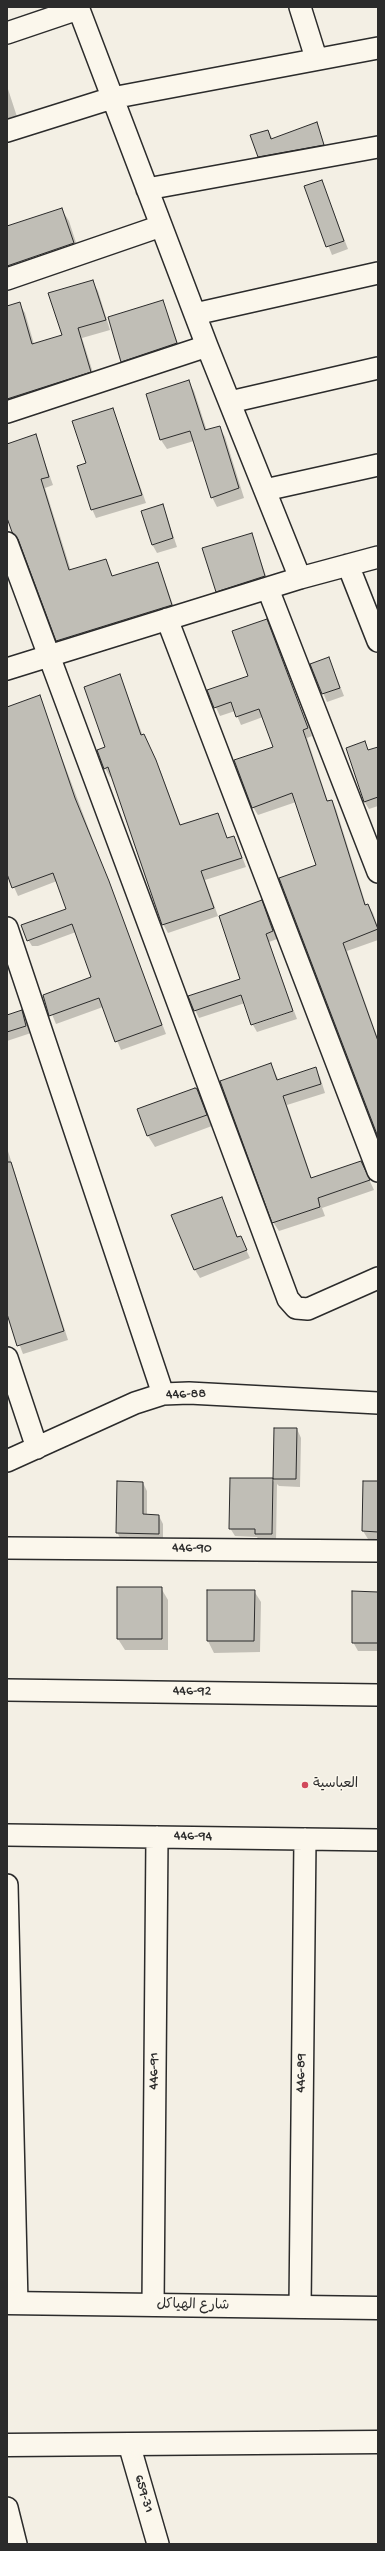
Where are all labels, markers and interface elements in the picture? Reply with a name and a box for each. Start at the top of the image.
street label: 446-88 [166,1386,206,1404]
street label: 446-90 [172,1540,212,1558]
street label: 446-92 [173,1683,211,1701]
place label: العباسية [313,1777,358,1793]
marker: العباسية [300,1780,310,1790]
street label: 446-94 [174,1828,212,1846]
street label: 446-91 [146,2052,164,2090]
street label: 446-89 [293,2053,311,2093]
street label: شارع الهياكل [156,2297,230,2315]
street label: 659-31 [130,2473,156,2515]

